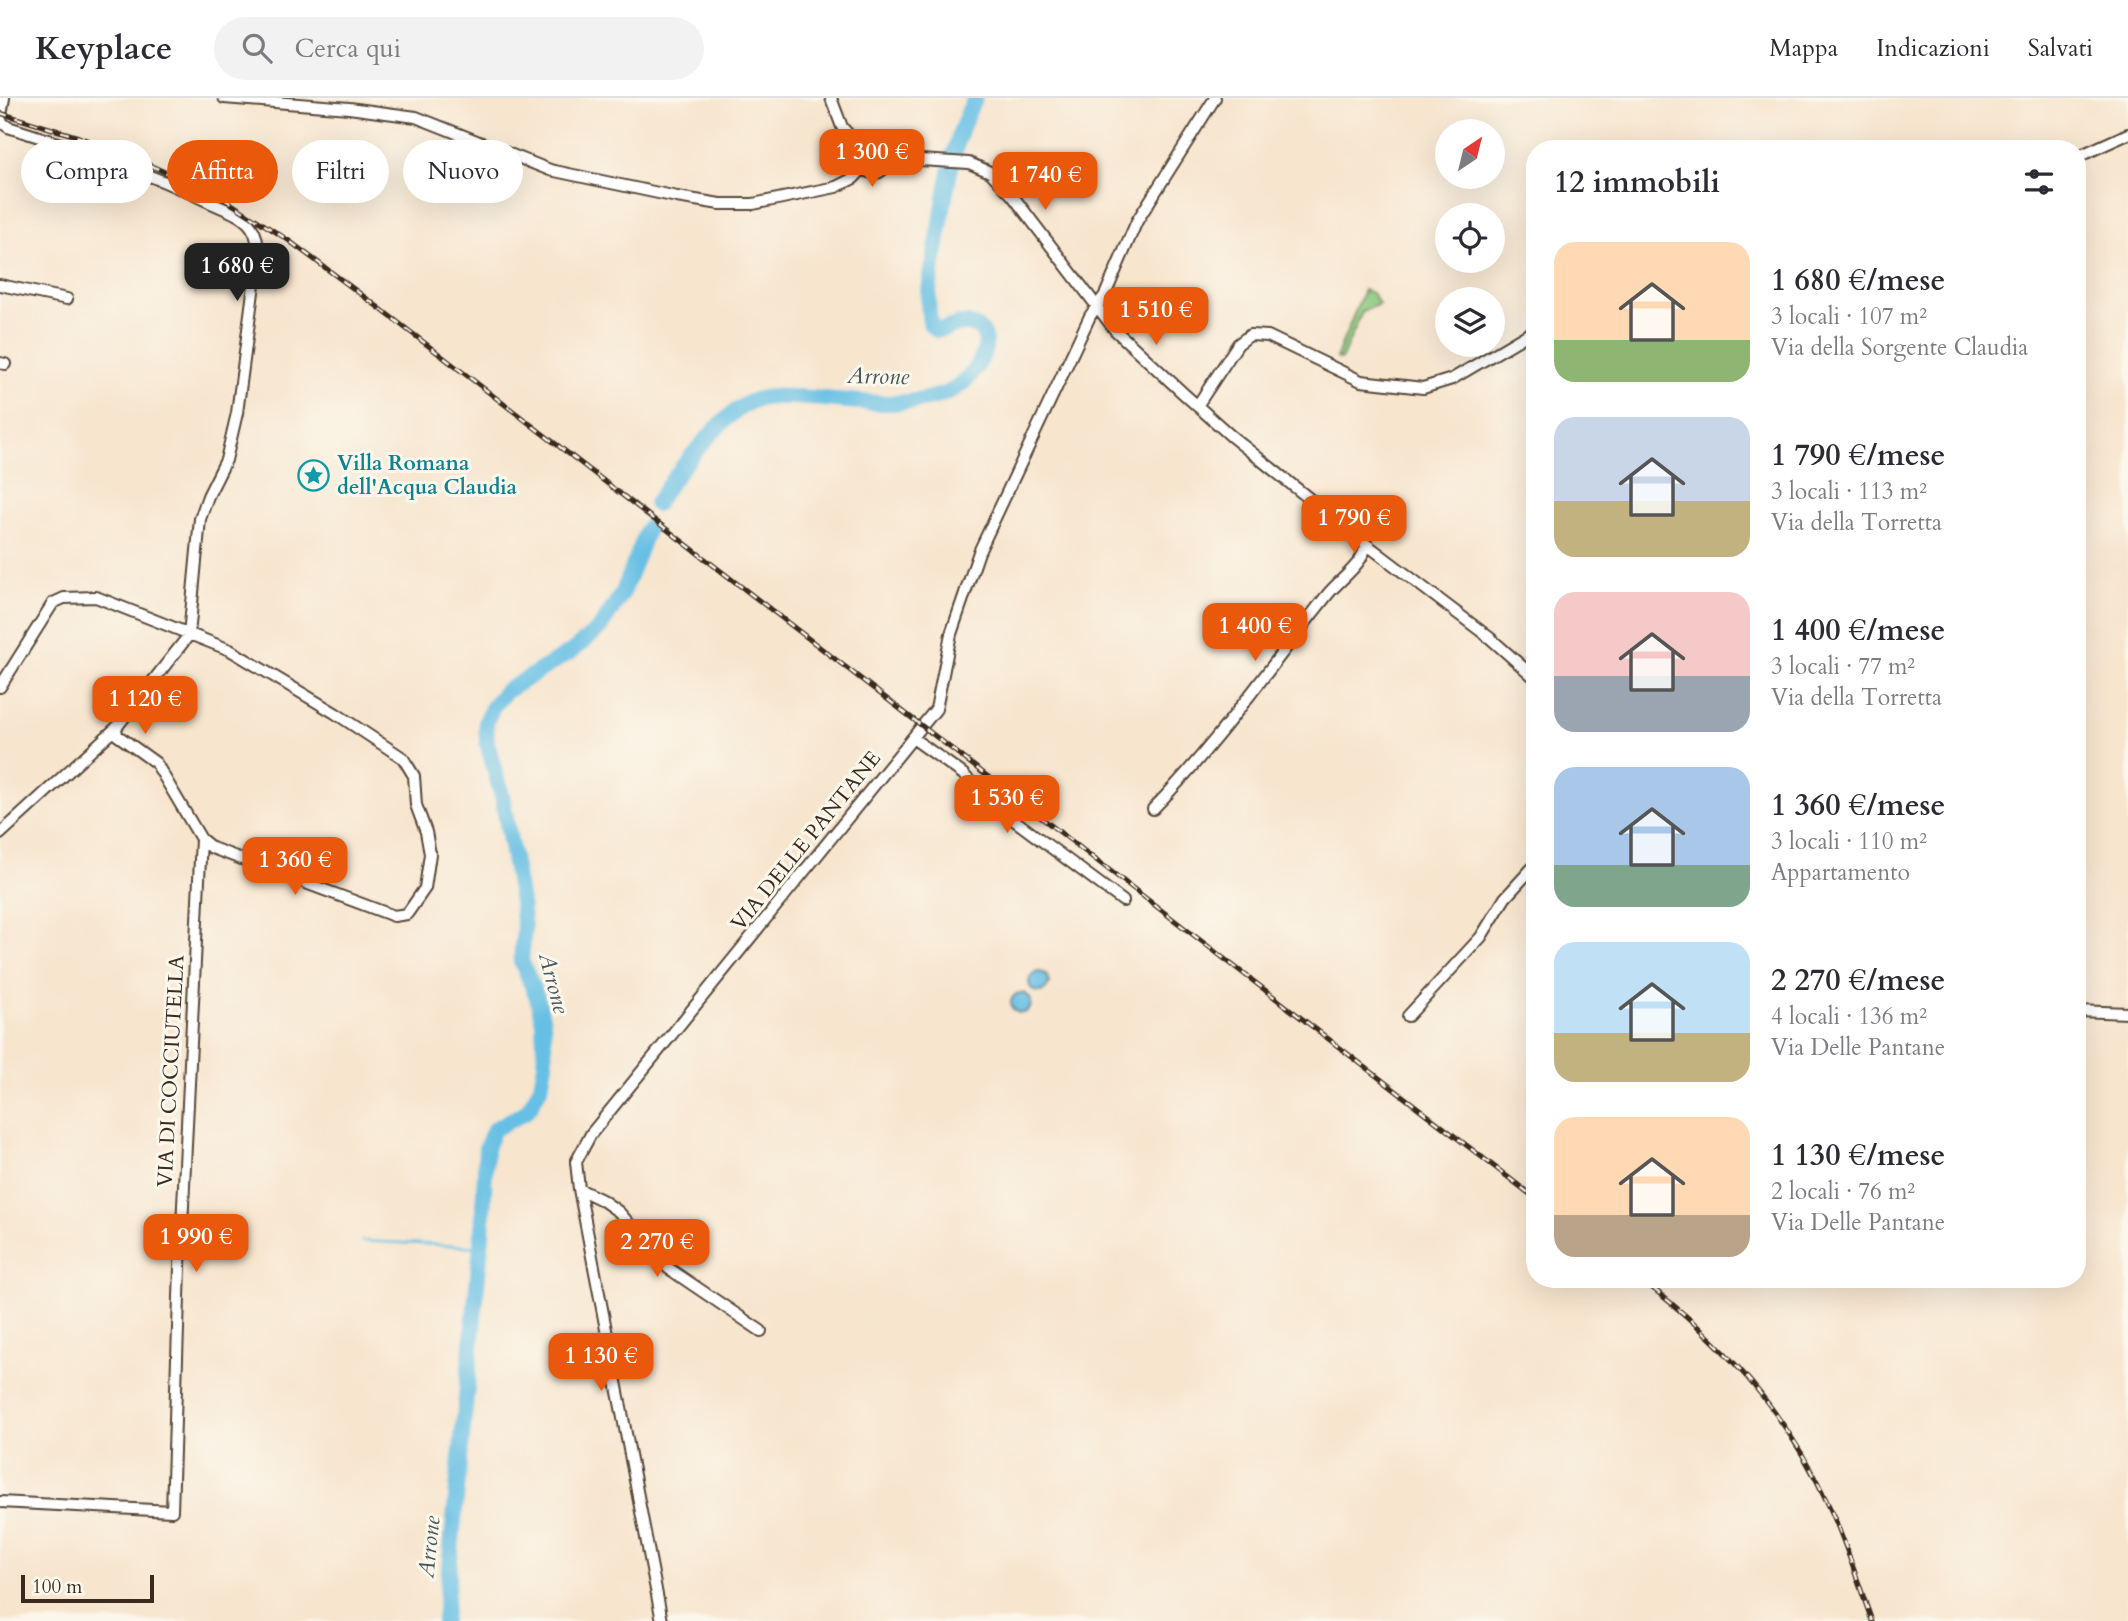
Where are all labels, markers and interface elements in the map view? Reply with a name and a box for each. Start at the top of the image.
search box [214,17,704,80]
text: Keyplace [35,26,172,71]
icon: search [238,29,276,67]
text: Cerca qui [294,31,401,66]
text: Mappa [1769,32,1838,65]
text: Indicazioni [1876,32,1990,65]
text: Salvati [2028,32,2093,65]
north arrow [1435,119,1505,189]
map controls [1435,119,1505,357]
pin: 1 300 € [807,130,937,189]
text: 1 300 € [835,136,909,167]
chip: Compra [21,140,153,203]
chip: Affitta [167,140,278,203]
chip: Filtri [292,140,389,203]
chip: Nuovo [403,140,523,203]
pin: 1 740 € [980,152,1110,212]
text: 1 740 € [1008,159,1082,190]
text: 12 immobili [1554,162,1720,203]
icon: filters [2020,163,2058,201]
button: locate [1435,203,1505,273]
pin: 1 680 € [172,244,302,303]
text: 1 680 € [200,250,274,281]
text: 1 680 €/mese [1771,260,1945,301]
icon: home [1610,270,1694,354]
button: layers [1435,287,1505,357]
pin: 1 510 € [1091,288,1221,347]
text: 1 510 € [1119,294,1193,325]
text: 3 locali · 107 m² [1771,301,1927,332]
text: Via della Sorgente Claudia [1771,332,2028,363]
water label: Arrone [846,360,910,392]
text: 1 790 €/mese [1771,435,1945,476]
icon: home [1610,445,1694,529]
place label: Villa Romana dell'Acqua Claudia [337,449,518,502]
place icon: Villa Romana dell'Acqua Claudia [297,458,331,492]
text: 3 locali · 113 m² [1771,476,1927,507]
pin: 1 790 € [1289,496,1419,555]
text: 1 790 € [1317,502,1391,533]
text: Via della Torretta [1771,507,1942,538]
pin: 1 400 € [1190,603,1320,663]
text: 1 400 € [1218,610,1292,641]
text: 1 400 €/mese [1771,610,1945,651]
icon: home [1610,620,1694,704]
text: 3 locali · 77 m² [1771,651,1915,682]
pin: 1 120 € [80,676,210,736]
text: Via della Torretta [1771,682,1942,713]
text: 1 120 € [108,683,182,714]
street label: VIA DELLE PANTANE [724,745,888,937]
pin: 1 530 € [942,776,1072,835]
text: 1 530 € [970,782,1044,813]
text: 1 360 €/mese [1771,785,1945,826]
icon: home [1610,795,1694,879]
text: 3 locali · 110 m² [1771,826,1927,857]
pin: 1 360 € [230,838,360,897]
text: 1 360 € [258,844,332,875]
text: Appartamento [1771,857,1910,888]
water label: Arrone [531,948,577,1017]
street label: VIA DI COCCIUTELLA [150,954,192,1188]
text: 2 270 €/mese [1771,960,1945,1001]
icon: home [1610,970,1694,1054]
text: 4 locali · 136 m² [1771,1001,1927,1032]
text: Via Delle Pantane [1771,1032,1945,1063]
text: 1 130 €/mese [1771,1135,1945,1176]
icon: home [1610,1145,1694,1229]
text: 2 locali · 76 m² [1771,1176,1915,1207]
text: Via Delle Pantane [1771,1207,1945,1238]
pin: 1 990 € [131,1214,261,1274]
pin: 2 270 € [592,1220,722,1279]
text: 1 990 € [159,1221,233,1252]
text: 2 270 € [620,1226,694,1257]
pin: 1 130 € [536,1334,666,1393]
text: 1 130 € [564,1340,638,1371]
water label: Arrone [410,1514,448,1581]
scale bar [21,1572,154,1604]
text: 100 m [32,1574,82,1600]

